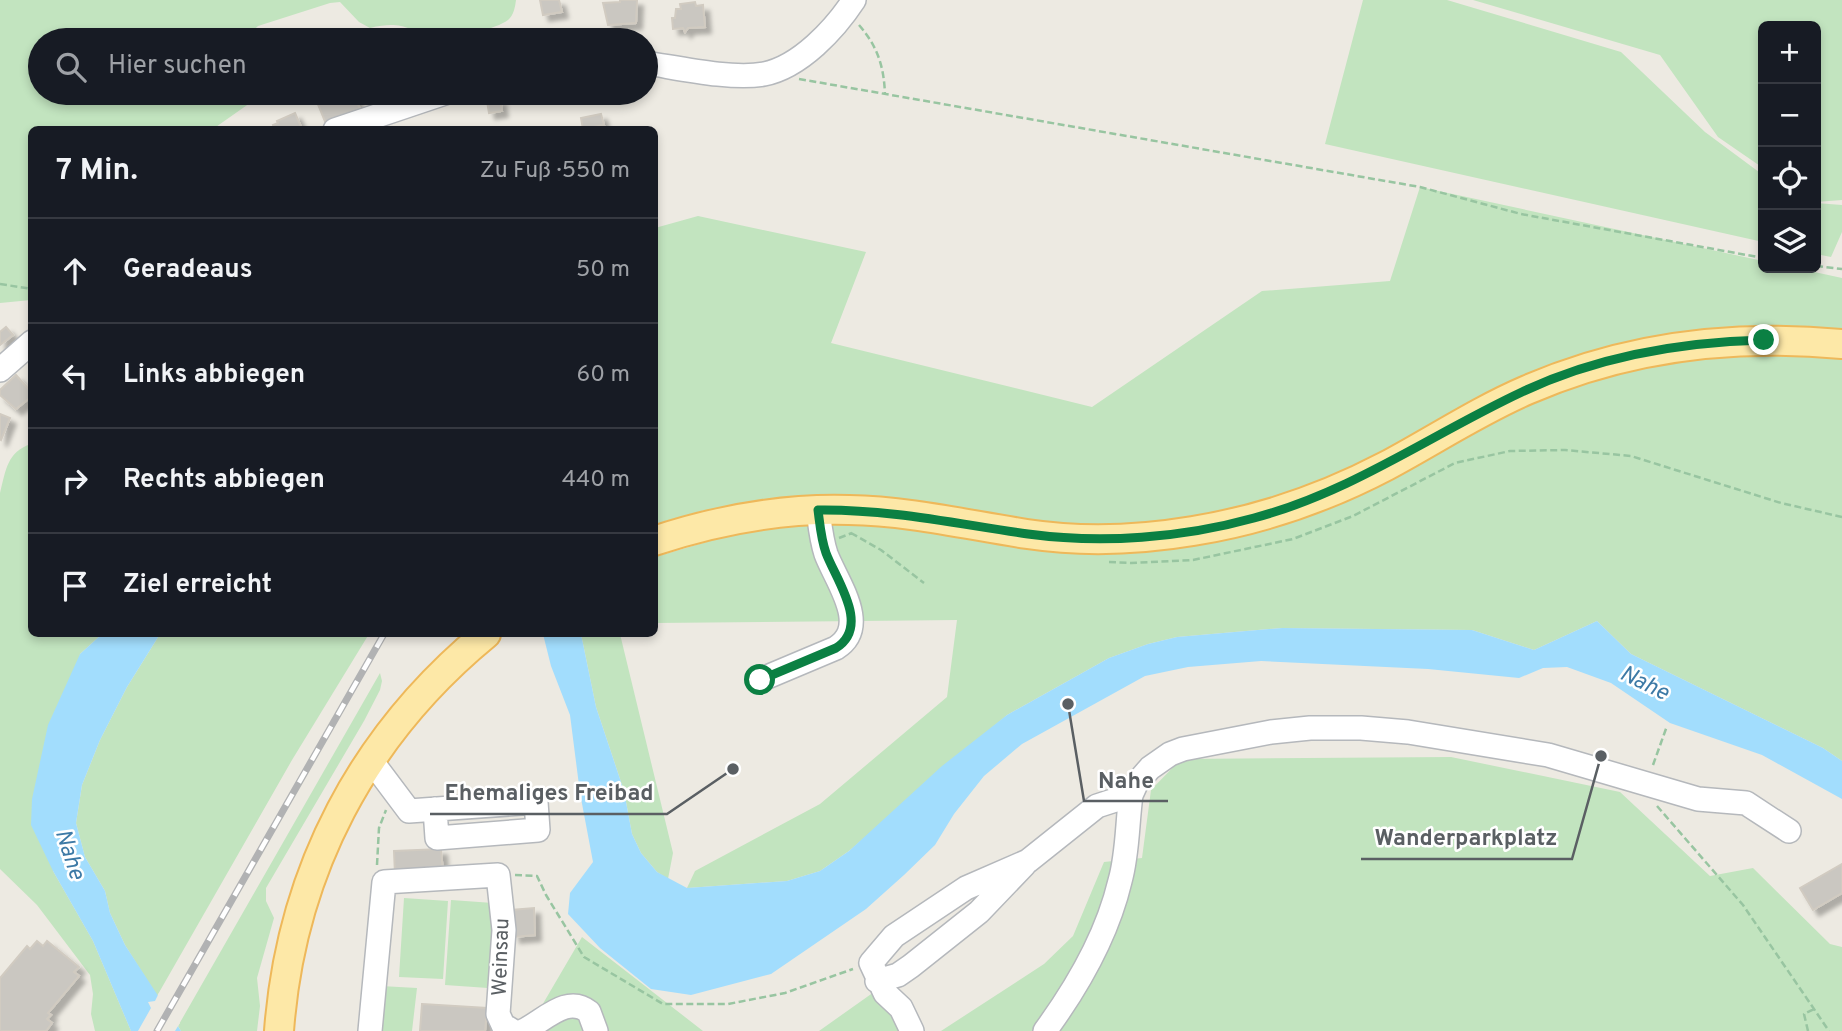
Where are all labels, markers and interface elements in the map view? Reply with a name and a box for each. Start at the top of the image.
map controls [1758,21,1821,273]
button: + [1758,21,1821,84]
search box [28,28,658,105]
icon: search [52,48,90,86]
text: Hier suchen [108,50,247,83]
button: − [1758,84,1821,147]
button: locate [1758,147,1821,210]
text: 7 Min. [56,153,138,190]
text: Zu Fuß · 550 m [480,157,630,186]
button: layers [1758,210,1821,273]
icon: ahead [56,252,94,290]
text: Geradeaus [123,254,252,287]
text: 50 m [576,256,630,285]
route end [1748,324,1779,355]
icon: left [56,357,94,395]
text: Links abbiegen [123,359,305,392]
text: 60 m [577,361,630,390]
icon: right [56,462,94,500]
text: Rechts abbiegen [123,464,325,497]
text: 440 m [562,466,630,495]
icon: arrive [56,567,94,605]
text: Ziel erreicht [123,569,272,602]
water label: Nahe [1615,660,1674,709]
route start [744,664,775,695]
callout: Nahe [1084,757,1168,801]
text: Nahe [1098,768,1154,797]
callout: Ehemaliges Freibad [430,770,667,814]
text: Ehemaliges Freibad [444,780,654,809]
callout: Wanderparkplatz [1361,815,1572,859]
text: Wanderparkplatz [1374,825,1558,854]
water label: Nahe [47,826,91,885]
street label: Weinsau [487,918,516,997]

